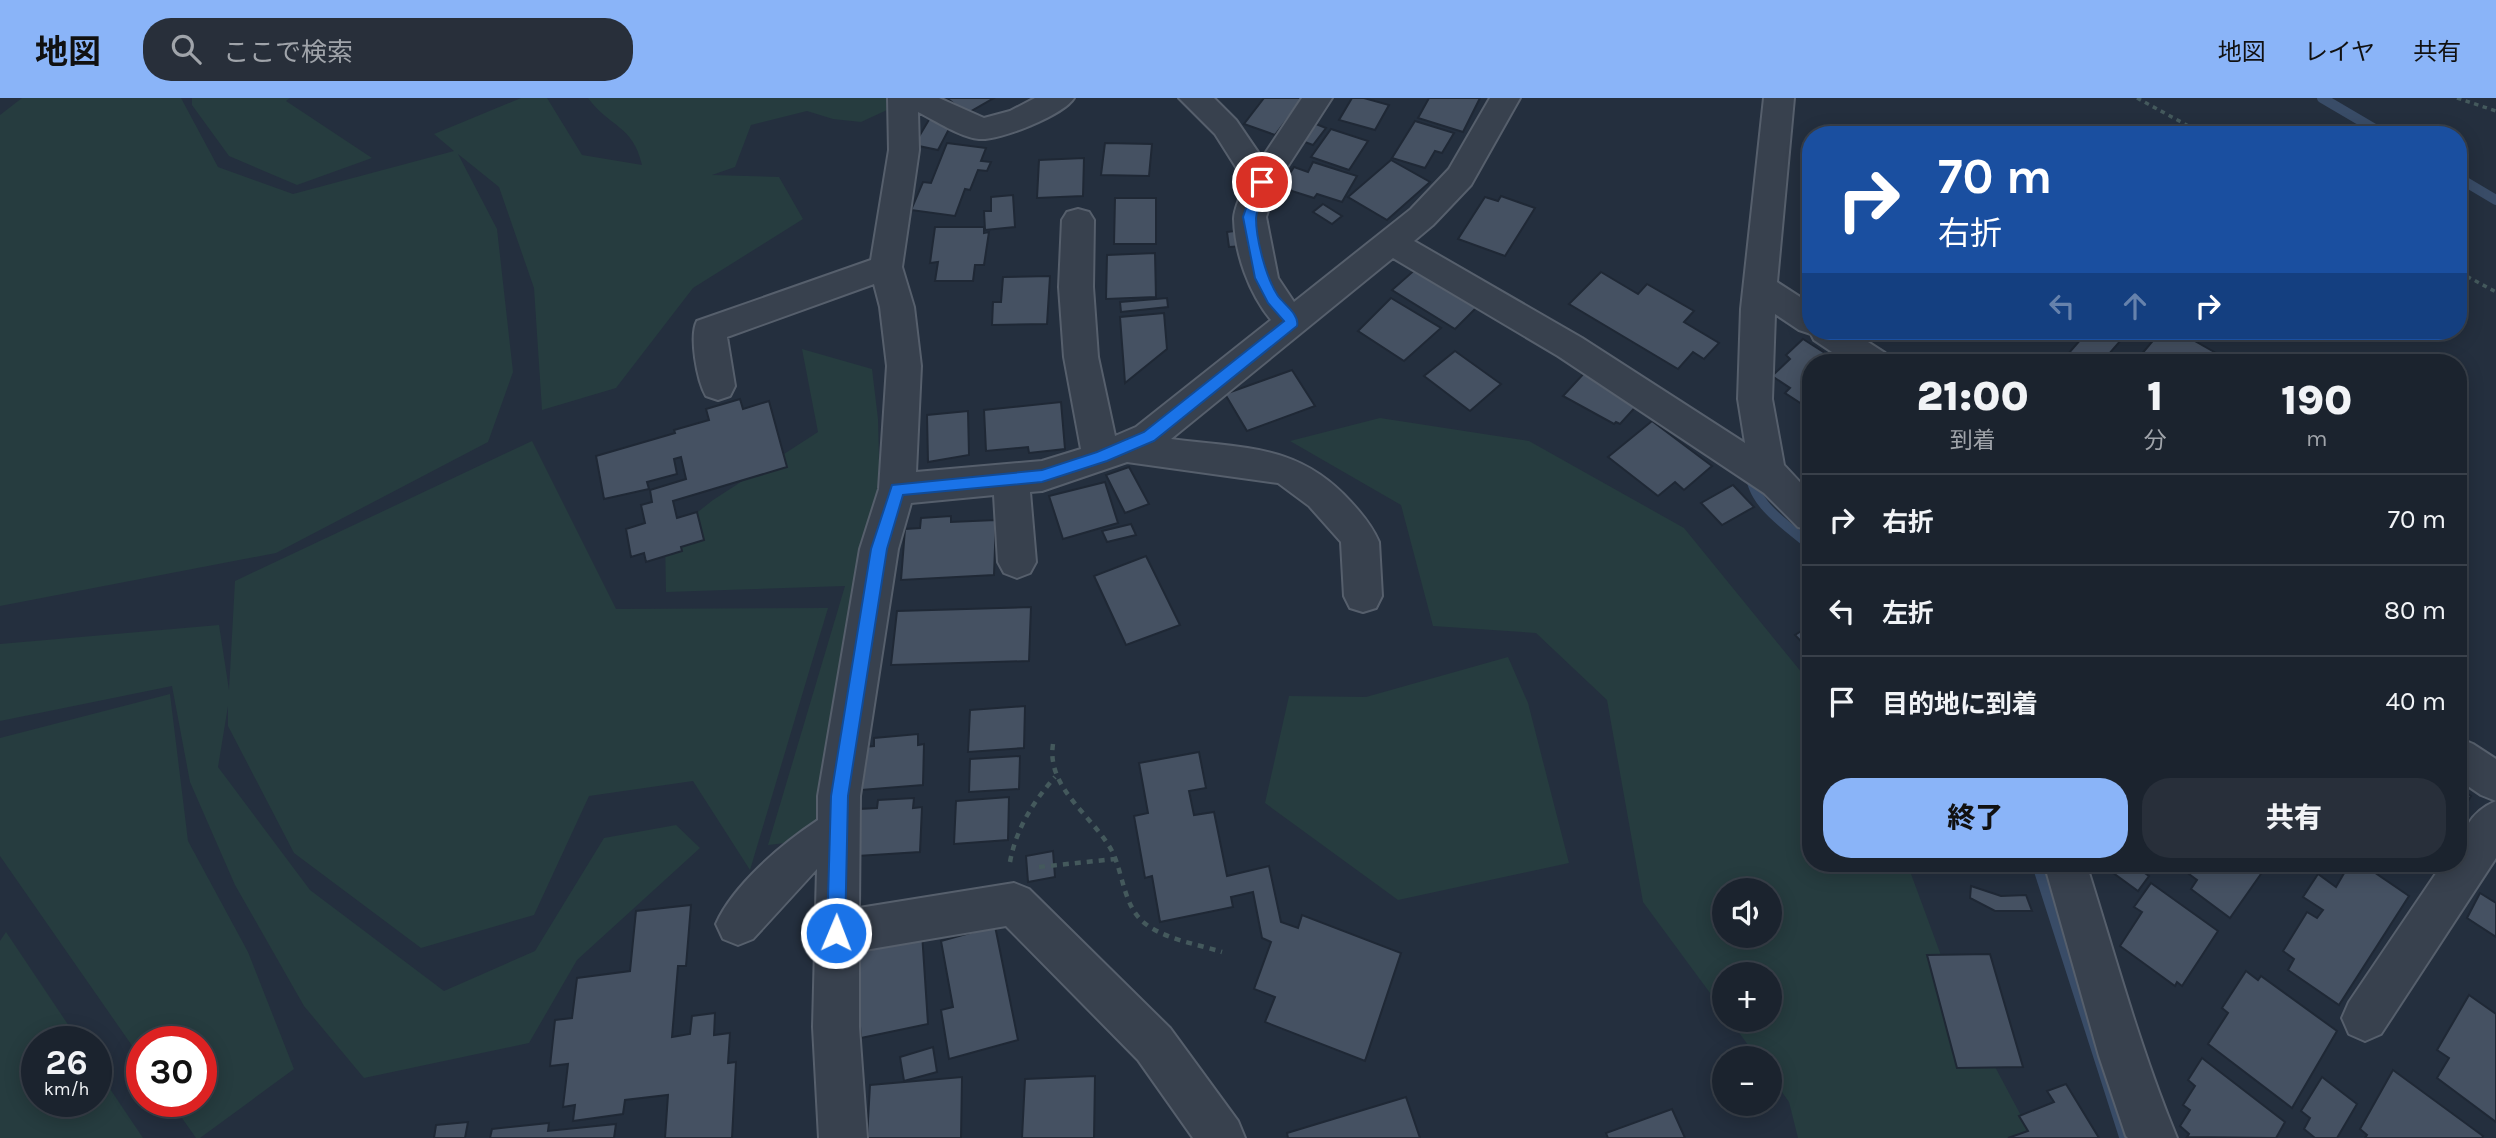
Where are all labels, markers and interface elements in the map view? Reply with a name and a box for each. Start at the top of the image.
search box [143,18,633,81]
icon: search [167,30,205,68]
text: 地図 [35,33,101,71]
text: ここで検索 [223,37,353,68]
text: 地図 [2218,38,2266,66]
text: レイヤ [2304,38,2375,66]
text: 共有 [2413,38,2461,66]
text: 70 m [1938,148,2052,205]
pin [1232,152,1292,212]
icon: right [1823,154,1914,245]
icon: arrive [1243,163,1281,201]
text: 右折 [1938,215,2002,252]
icon: left [2043,287,2081,325]
icon: ahead [2116,287,2154,325]
icon: right [2189,287,2227,325]
text: 21:00 [1917,371,2029,421]
text: 1 [2147,371,2163,421]
text: 190 [2281,375,2352,425]
text: m [2306,425,2327,452]
text: 到着 [1950,427,1996,454]
text: 分 [2143,427,2166,454]
icon: right [1823,501,1861,539]
text: 70 m [2388,504,2446,535]
text: 右折 [1882,507,1934,538]
icon: left [1823,592,1861,630]
text: 80 m [2384,595,2446,626]
text: 左折 [1882,598,1934,629]
icon: arrive [1823,683,1861,721]
text: 40 m [2386,686,2446,717]
text: 目的地に到着 [1882,689,2038,720]
button: 終了 [1823,778,2128,858]
button: 共有 [2142,778,2446,858]
map controls [1712,878,1782,1116]
button: sound [1712,878,1782,948]
position arrow [799,896,873,970]
button: + [1712,962,1782,1032]
speed limit sign: 30 [126,1026,217,1117]
text: 26 [45,1042,88,1083]
button: − [1712,1046,1782,1116]
text: km/h [44,1078,89,1100]

